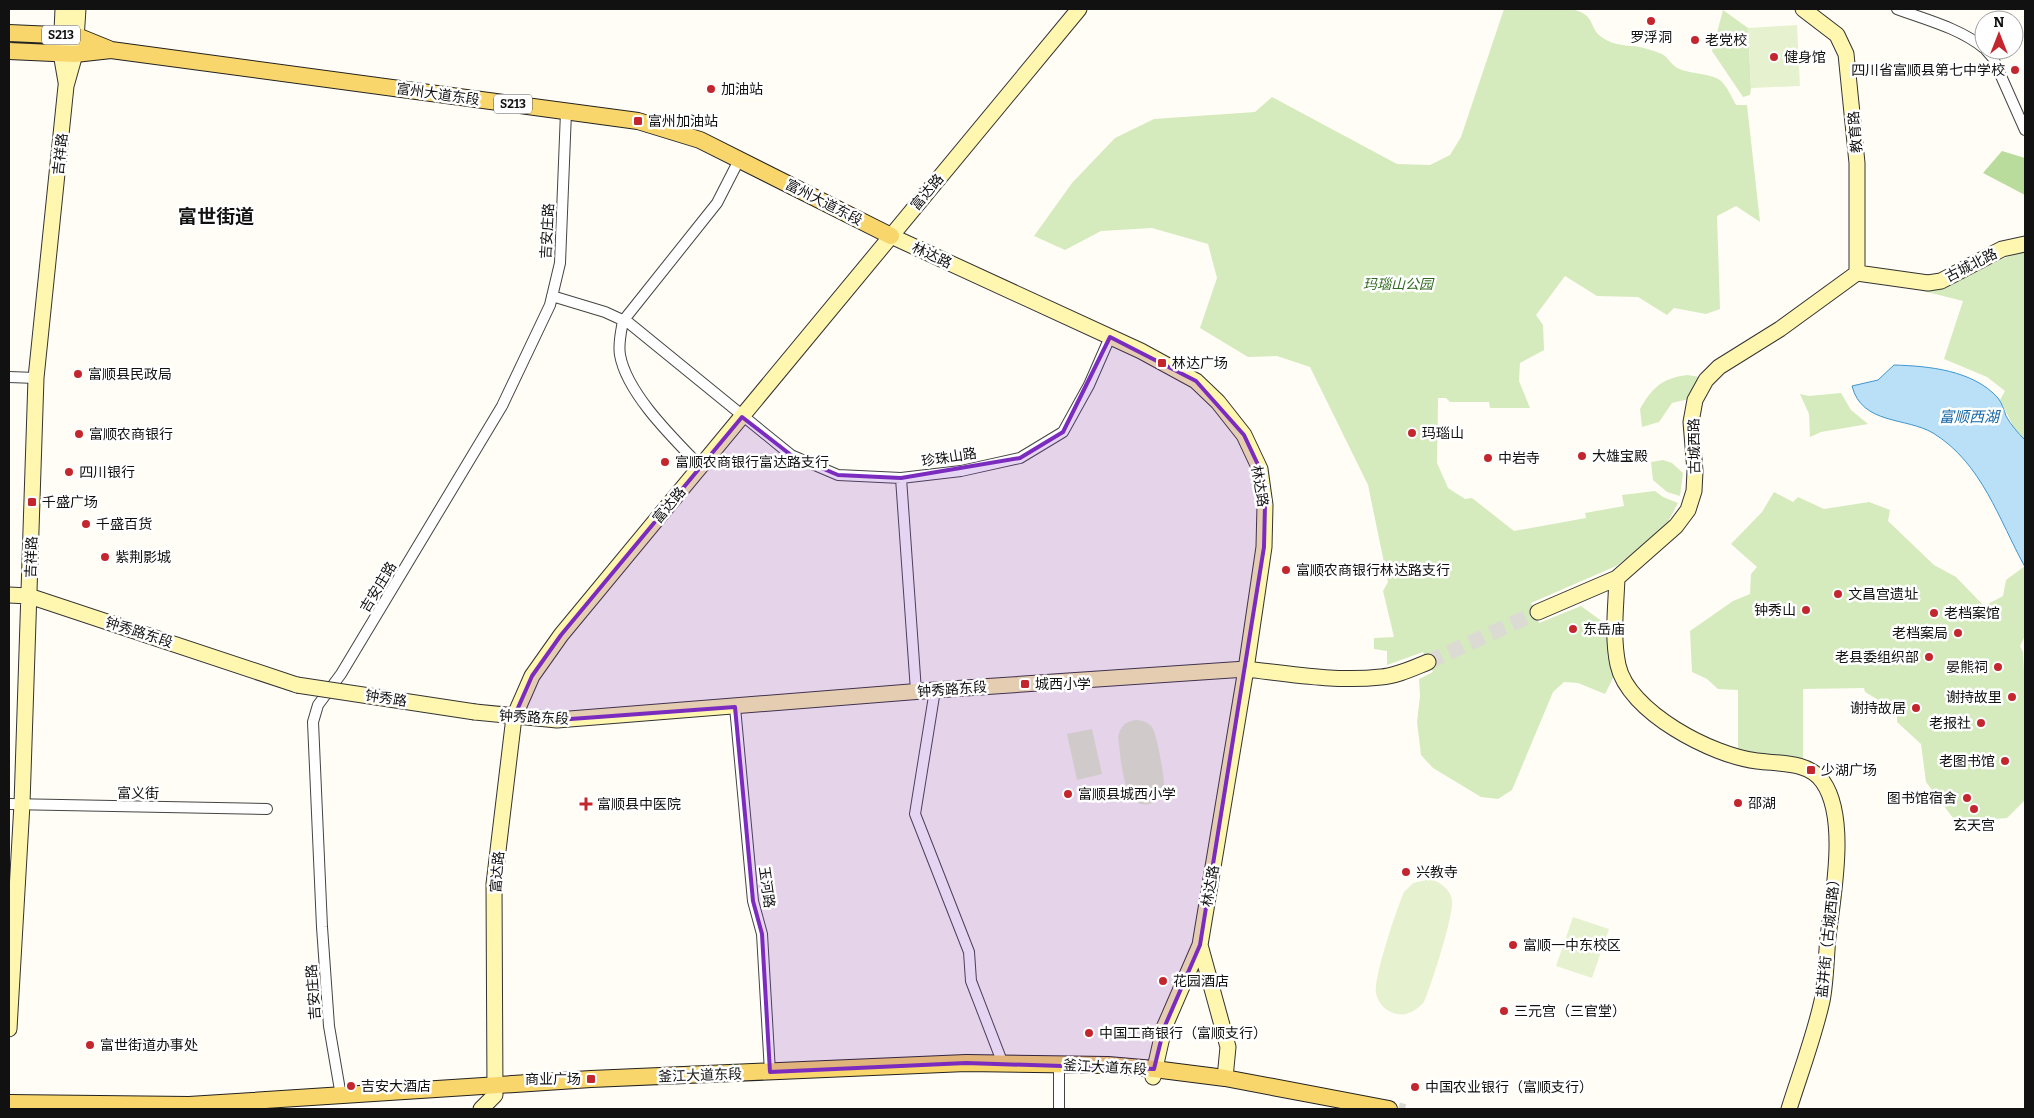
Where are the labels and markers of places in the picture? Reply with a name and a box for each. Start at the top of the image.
marker: 罗浮洞 [1645,15,1657,27]
place label: 罗浮洞 [1630,29,1672,46]
place label: 老党校 [1705,32,1747,49]
marker: 老党校 [1689,34,1701,46]
place label: 健身馆 [1784,49,1826,66]
marker: 健身馆 [1768,51,1780,63]
place label: 四川省富顺县第七中学校 [1851,62,2005,79]
marker: 四川省富顺县第七中学校 [2009,64,2021,76]
place label: 加油站 [721,81,763,98]
marker: 加油站 [705,83,717,95]
place label: 富州加油站 [648,113,718,130]
marker: 富州加油站 [632,115,644,127]
place label: 林达广场 [1172,355,1228,372]
marker: 林达广场 [1156,357,1168,369]
place label: 富顺县民政局 [88,366,172,383]
marker: 富顺县民政局 [72,368,84,380]
place label: 玛瑙山 [1422,425,1464,442]
place label: 富顺农商银行 [89,426,173,443]
marker: 玛瑙山 [1406,427,1418,439]
marker: 富顺农商银行 [73,428,85,440]
place label: 大雄宝殿 [1592,448,1648,465]
place label: 中岩寺 [1498,450,1540,467]
marker: 大雄宝殿 [1576,450,1588,462]
marker: 中岩寺 [1482,452,1494,464]
place label: 富顺农商银行富达路支行 [675,454,829,471]
marker: 富顺农商银行富达路支行 [659,456,671,468]
place label: 四川银行 [79,464,135,481]
marker: 四川银行 [63,466,75,478]
place label: 千盛广场 [42,494,98,511]
marker: 千盛广场 [26,496,38,508]
place label: 千盛百货 [96,516,152,533]
marker: 千盛百货 [80,518,92,530]
place label: 紫荆影城 [115,549,171,566]
marker: 紫荆影城 [99,551,111,563]
place label: 富顺农商银行林达路支行 [1296,562,1450,579]
marker: 富顺农商银行林达路支行 [1280,564,1292,576]
place label: 文昌宫遗址 [1848,586,1918,603]
marker: 文昌宫遗址 [1832,588,1844,600]
place label: 钟秀山 [1754,602,1796,619]
marker: 钟秀山 [1800,604,1812,616]
place label: 老档案馆 [1944,605,2000,622]
marker: 老档案馆 [1928,607,1940,619]
place label: 东岳庙 [1583,621,1625,638]
marker: 东岳庙 [1567,623,1579,635]
place label: 老档案局 [1892,625,1948,642]
marker: 老档案局 [1952,627,1964,639]
place label: 老县委组织部 [1835,649,1919,666]
marker: 老县委组织部 [1923,651,1935,663]
place label: 晏熊祠 [1946,659,1988,676]
marker: 晏熊祠 [1992,661,2004,673]
place label: 城西小学 [1035,676,1091,693]
marker: 城西小学 [1019,678,1031,690]
place label: 谢持故里 [1946,689,2002,706]
marker: 谢持故里 [2006,691,2018,703]
place label: 谢持故居 [1850,700,1906,717]
marker: 谢持故居 [1910,702,1922,714]
place label: 老报社 [1929,715,1971,732]
marker: 老报社 [1975,717,1987,729]
place label: 老图书馆 [1939,753,1995,770]
marker: 老图书馆 [1999,755,2011,767]
place label: 少湖广场 [1821,762,1877,779]
marker: 少湖广场 [1805,764,1817,776]
place label: 富顺县城西小学 [1078,786,1176,803]
marker: 富顺县城西小学 [1062,788,1074,800]
place label: 图书馆宿舍 [1887,790,1957,807]
marker: 图书馆宿舍 [1961,792,1973,804]
place label: 邵湖 [1748,795,1776,812]
place label: 富顺县中医院 [597,796,681,813]
marker: 富顺县中医院 [579,797,593,811]
marker: 邵湖 [1732,797,1744,809]
marker: 玄天宫 [1968,803,1980,815]
place label: 玄天宫 [1953,817,1995,834]
place label: 兴教寺 [1416,864,1458,881]
marker: 兴教寺 [1400,866,1412,878]
place label: 富顺一中东校区 [1523,937,1621,954]
marker: 富顺一中东校区 [1507,939,1519,951]
place label: 花园酒店 [1173,973,1229,990]
marker: 花园酒店 [1157,975,1169,987]
place label: 三元宫（三官堂） [1514,1003,1626,1020]
marker: 三元宫（三官堂） [1498,1005,1510,1017]
place label: 中国工商银行（富顺支行） [1099,1025,1267,1042]
marker: 中国工商银行（富顺支行） [1083,1027,1095,1039]
place label: 富世街道办事处 [100,1037,198,1054]
marker: 富世街道办事处 [84,1039,96,1051]
place label: 商业广场 [525,1071,581,1088]
marker: 商业广场 [585,1073,597,1085]
place label: 吉安大酒店 [361,1078,431,1095]
place label: 中国农业银行（富顺支行） [1425,1079,1593,1096]
marker: 吉安大酒店 [345,1080,357,1092]
marker: 中国农业银行（富顺支行） [1409,1081,1421,1093]

